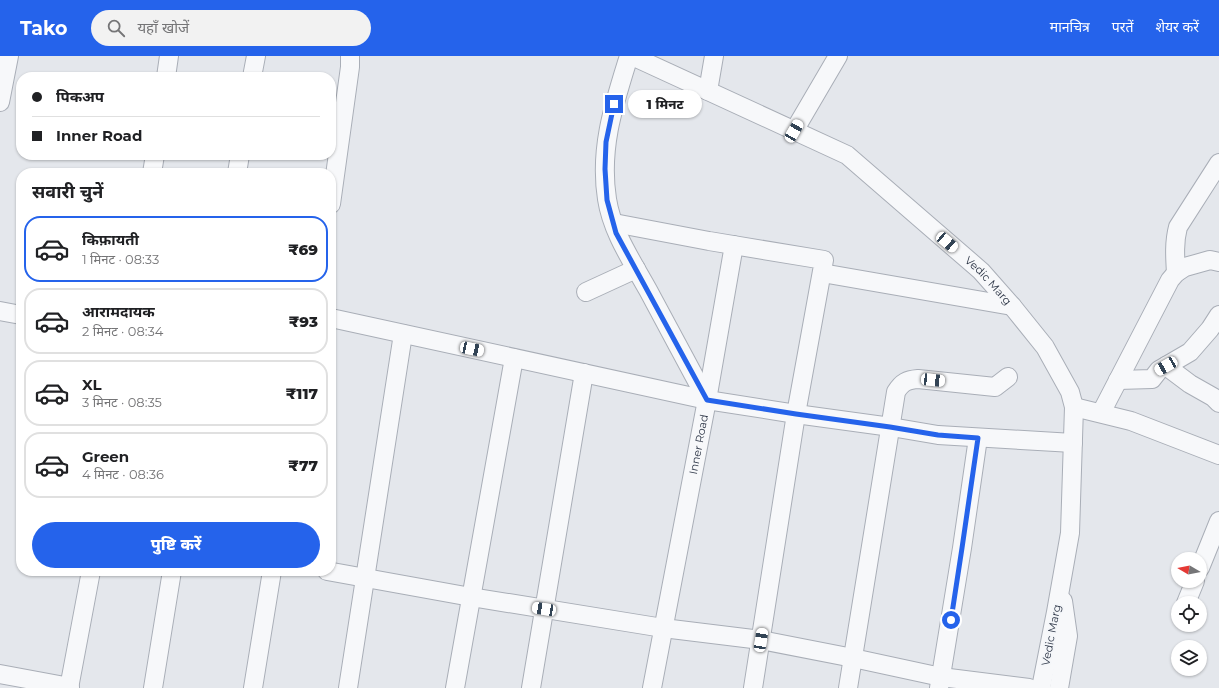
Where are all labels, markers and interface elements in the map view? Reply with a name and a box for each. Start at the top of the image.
search box [91,10,371,46]
text: Tako [20,17,67,40]
icon: search [105,17,127,39]
text: यहाँ खोजें [137,18,189,37]
text: मानचित्र [1050,18,1090,36]
text: परतें [1112,18,1133,36]
text: शेयर करें [1155,18,1199,36]
text: पिकअप [56,87,104,106]
callout: 1 मिनट [628,90,702,118]
route end [605,95,623,113]
text: 1 मिनट [646,96,684,112]
car [783,118,805,144]
text: Inner Road [56,126,142,145]
text: सवारी चुनें [32,181,103,203]
text: किफ़ायती [82,230,139,249]
car [934,230,960,254]
icon: car [34,231,70,267]
text: ₹69 [288,240,318,259]
text: 1 मिनट · 08:33 [82,251,159,267]
street label: Vedic Marg [962,253,1015,308]
text: आरामदायक [82,302,155,321]
icon: car [34,303,70,339]
text: ₹93 [288,312,318,331]
text: 2 मिनट · 08:34 [82,323,163,339]
car [459,341,485,357]
car [1153,355,1179,377]
car [920,373,946,387]
icon: car [34,375,70,411]
text: XL [82,375,101,394]
text: ₹117 [285,384,318,403]
text: 3 मिनट · 08:35 [82,394,162,410]
street label: Inner Road [686,413,711,476]
icon: car [34,447,70,483]
text: Green [82,447,129,466]
text: ₹77 [288,456,318,475]
text: 4 मिनट · 08:36 [82,466,164,482]
button: पुष्टि करें [32,522,320,568]
north arrow [1171,552,1207,588]
map controls [1171,552,1207,676]
button: locate [1171,596,1207,632]
car [531,601,557,617]
street label: Vedic Marg [1038,603,1064,667]
route start [942,611,960,629]
car [753,627,769,653]
button: layers [1171,640,1207,676]

